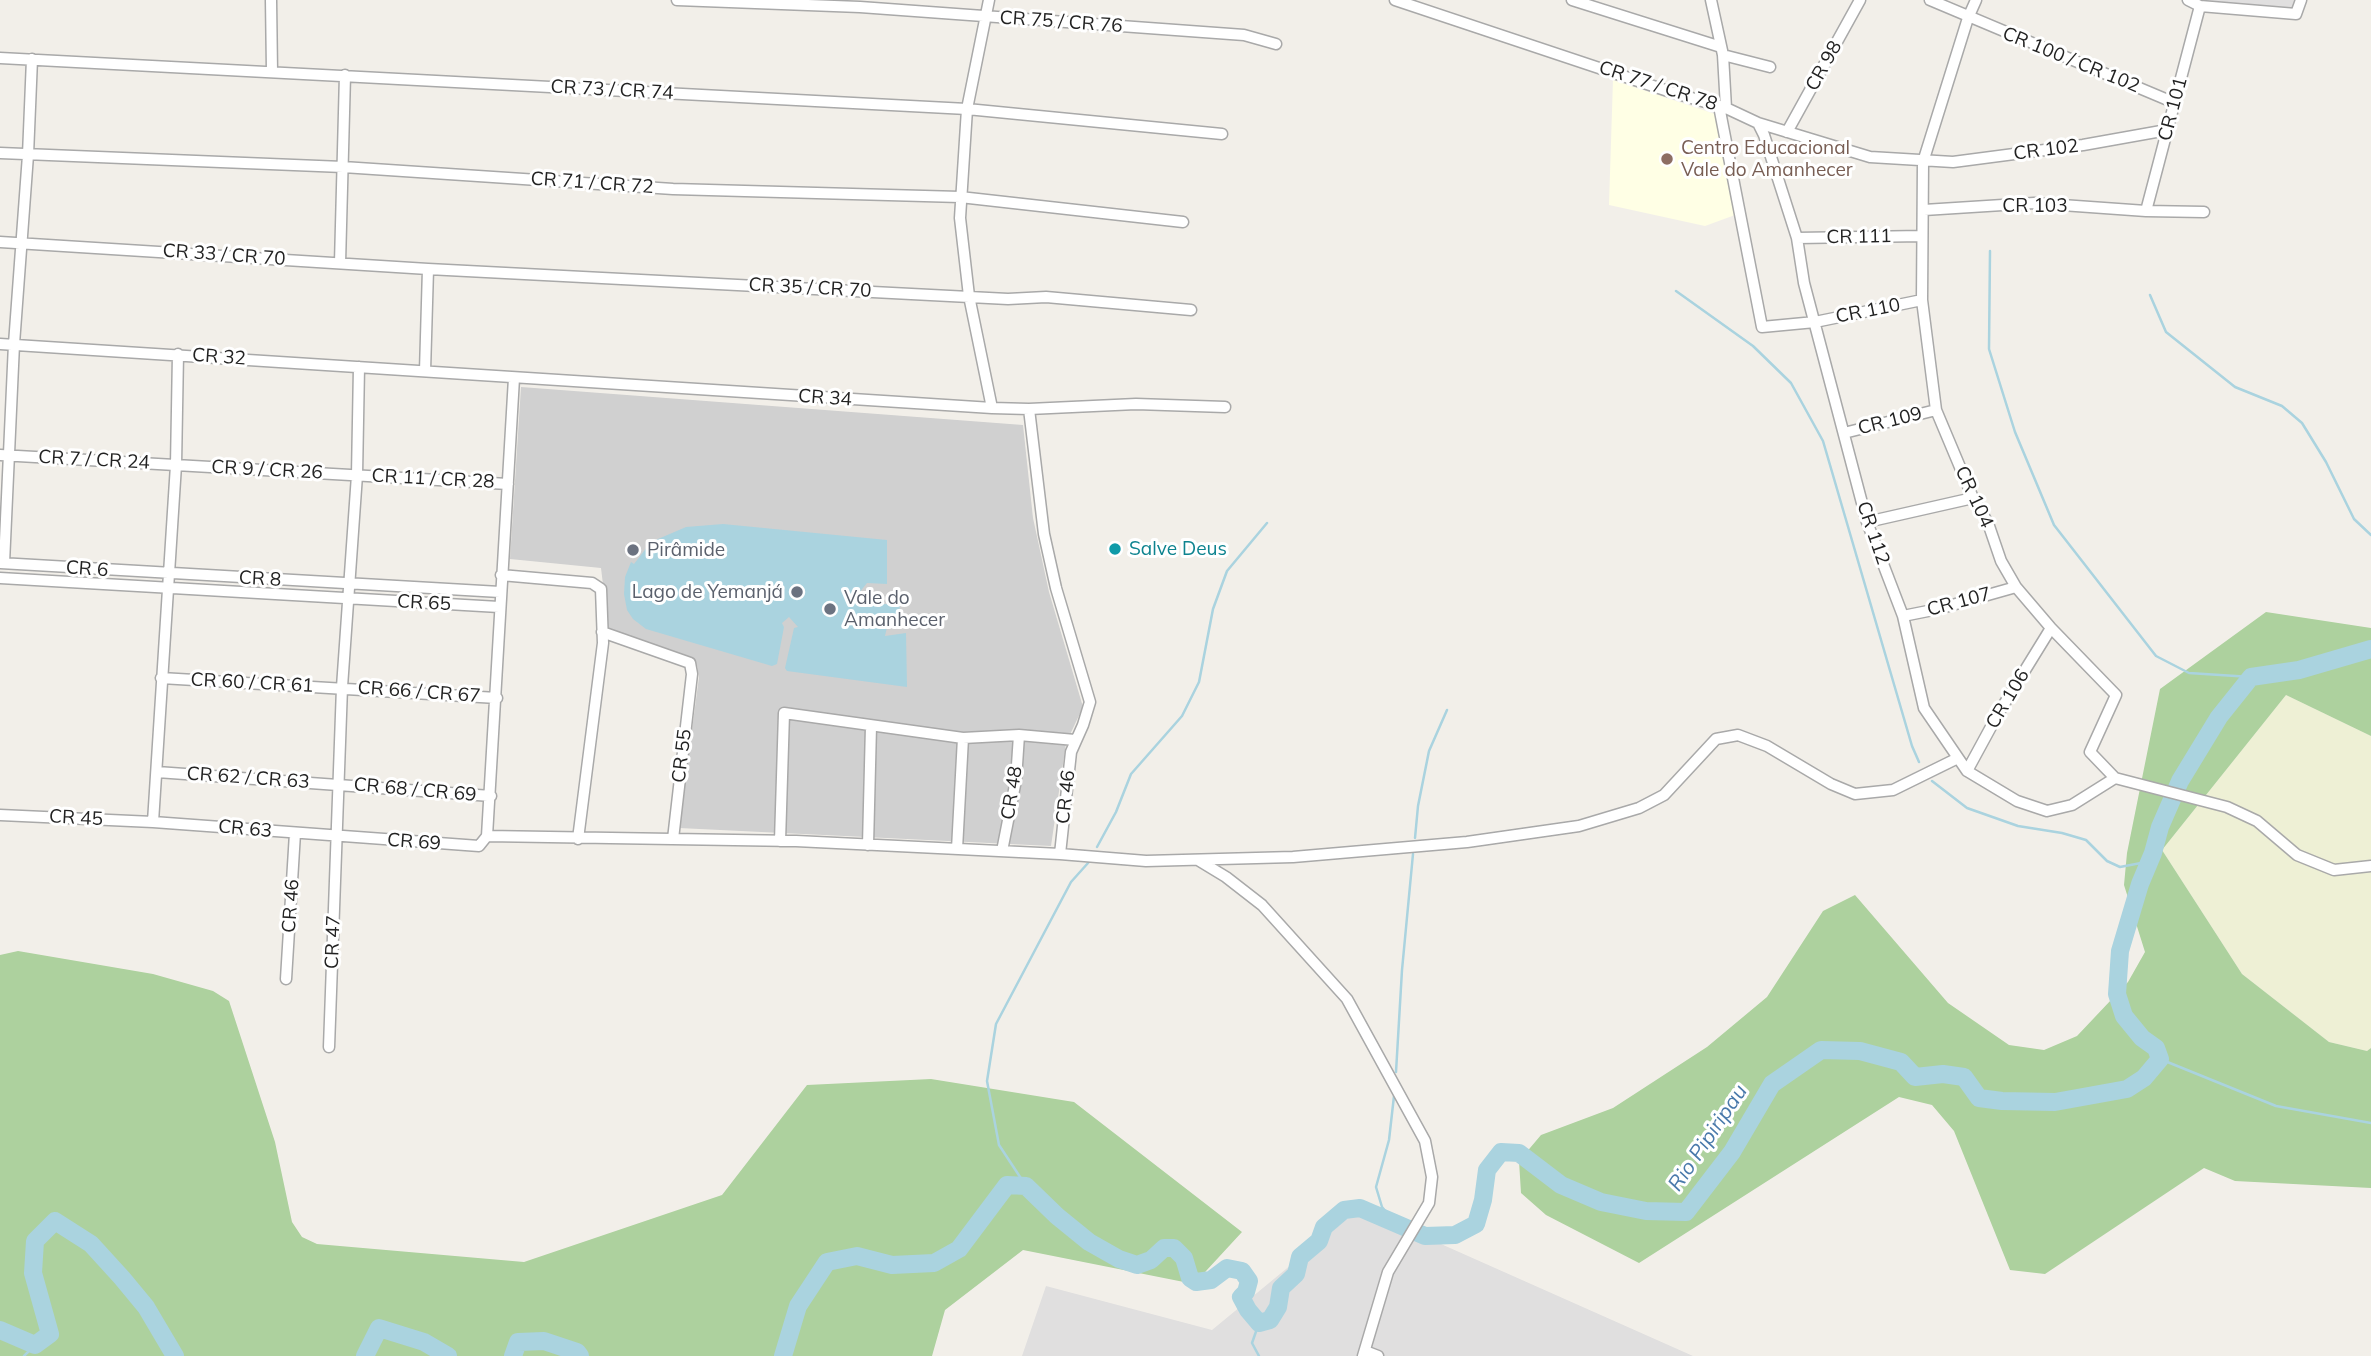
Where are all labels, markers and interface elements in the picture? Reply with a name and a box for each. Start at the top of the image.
street label: CR 75 / CR 76 [999,6,1123,38]
street label: CR 100 / CR 102 [1999,22,2143,98]
street label: CR 98 [1801,37,1847,95]
street label: CR 77 / CR 78 [1596,56,1720,116]
street label: CR 73 / CR 74 [550,75,674,105]
street label: CR 101 [2154,75,2192,143]
street label: CR 102 [2012,135,2080,165]
place label: Centro Educacional Vale do Amanhecer [1681,137,1853,181]
marker: Centro Educacional Vale do Amanhecer [1659,151,1675,167]
street label: CR 71 / CR 72 [530,167,654,199]
street label: CR 103 [2002,195,2068,217]
street label: CR 111 [1826,225,1892,249]
street label: CR 33 / CR 70 [162,239,286,271]
street label: CR 35 / CR 70 [748,273,872,303]
street label: CR 110 [1834,294,1902,328]
street label: CR 32 [191,344,247,370]
street label: CR 34 [797,385,853,411]
street label: CR 109 [1856,402,1924,440]
street label: CR 7 / CR 24 [38,446,150,474]
street label: CR 9 / CR 26 [211,456,323,484]
street label: CR 104 [1950,463,1998,531]
street label: CR 11 / CR 28 [371,464,495,494]
street label: CR 112 [1852,498,1894,568]
place label: Salve Deus [1129,538,1227,560]
place label: Pirâmide [647,539,725,561]
marker: Salve Deus [1107,541,1123,557]
marker: Pirâmide [625,542,641,558]
street label: CR 6 [65,556,109,582]
street label: CR 8 [238,567,282,591]
place label: Lago de Yemanjá [632,581,783,603]
street label: CR 107 [1925,583,1993,621]
marker: Lago de Yemanjá [789,584,805,600]
place label: Vale do Amanhecer [844,587,945,631]
street label: CR 65 [396,590,452,616]
marker: Vale do Amanhecer [822,601,838,617]
street label: CR 106 [1981,665,2035,733]
street label: CR 60 / CR 61 [190,668,314,698]
street label: CR 66 / CR 67 [357,676,481,708]
street label: CR 55 [667,728,697,784]
street label: CR 62 / CR 63 [186,762,310,794]
street label: CR 48 [997,765,1027,821]
street label: CR 46 [1052,769,1080,825]
street label: CR 68 / CR 69 [353,773,477,807]
street label: CR 45 [48,805,104,831]
street label: CR 63 [217,815,273,843]
street label: CR 69 [386,829,442,855]
street label: CR 46 [278,878,304,934]
street label: CR 47 [321,915,345,969]
water label: Rio Pipiripau [1663,1080,1753,1196]

